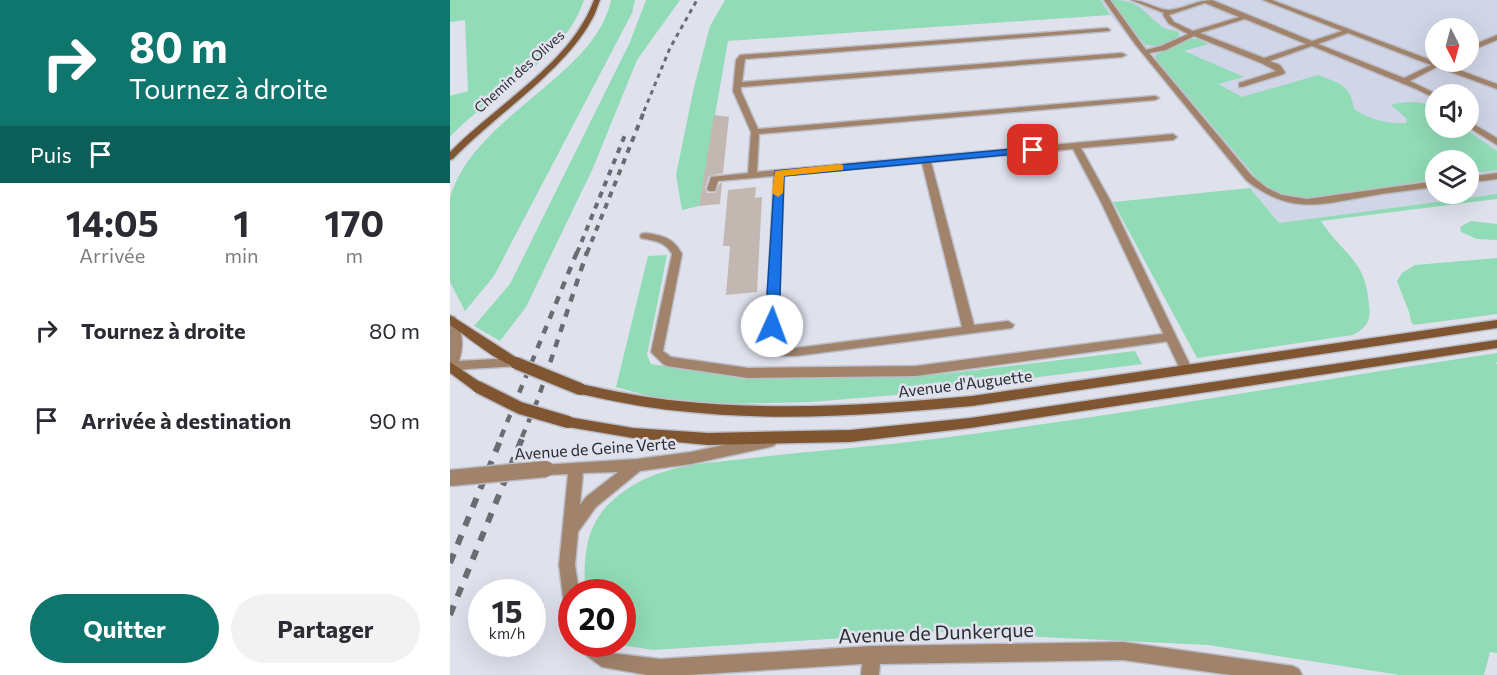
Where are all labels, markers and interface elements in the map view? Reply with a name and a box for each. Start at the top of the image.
north arrow [1425,18,1479,72]
map controls [1425,18,1479,204]
text: 80 m [129,20,228,72]
icon: right [30,24,108,102]
street label: Chemin des Olives [470,26,568,116]
text: Tournez à droite [129,72,328,105]
button: sound [1425,84,1479,138]
pin [1007,124,1058,175]
icon: arrive [1016,133,1049,166]
icon: arrive [84,138,117,171]
text: Puis [30,141,72,168]
button: layers [1425,150,1479,204]
text: 14:05 [66,200,159,244]
text: 1 [233,200,250,244]
text: 170 [324,200,384,244]
text: Arrivée [79,243,145,267]
text: min [224,243,259,267]
text: m [346,243,363,267]
position arrow [740,294,804,358]
icon: right [30,314,63,347]
text: Tournez à droite [81,317,246,344]
text: 80 m [369,317,420,344]
street label: Avenue d'Auguette [897,365,1033,401]
icon: arrive [30,404,63,437]
text: Arrivée à destination [81,407,291,434]
text: 90 m [369,407,420,434]
street label: Avenue de Geine Verte [514,433,676,463]
speed limit sign: 20 [558,579,636,657]
text: 15 [491,592,523,629]
button: Quitter [30,594,219,663]
button: Partager [231,594,420,663]
street label: Avenue de Dunkerque [838,617,1034,647]
text: km/h [489,624,525,642]

